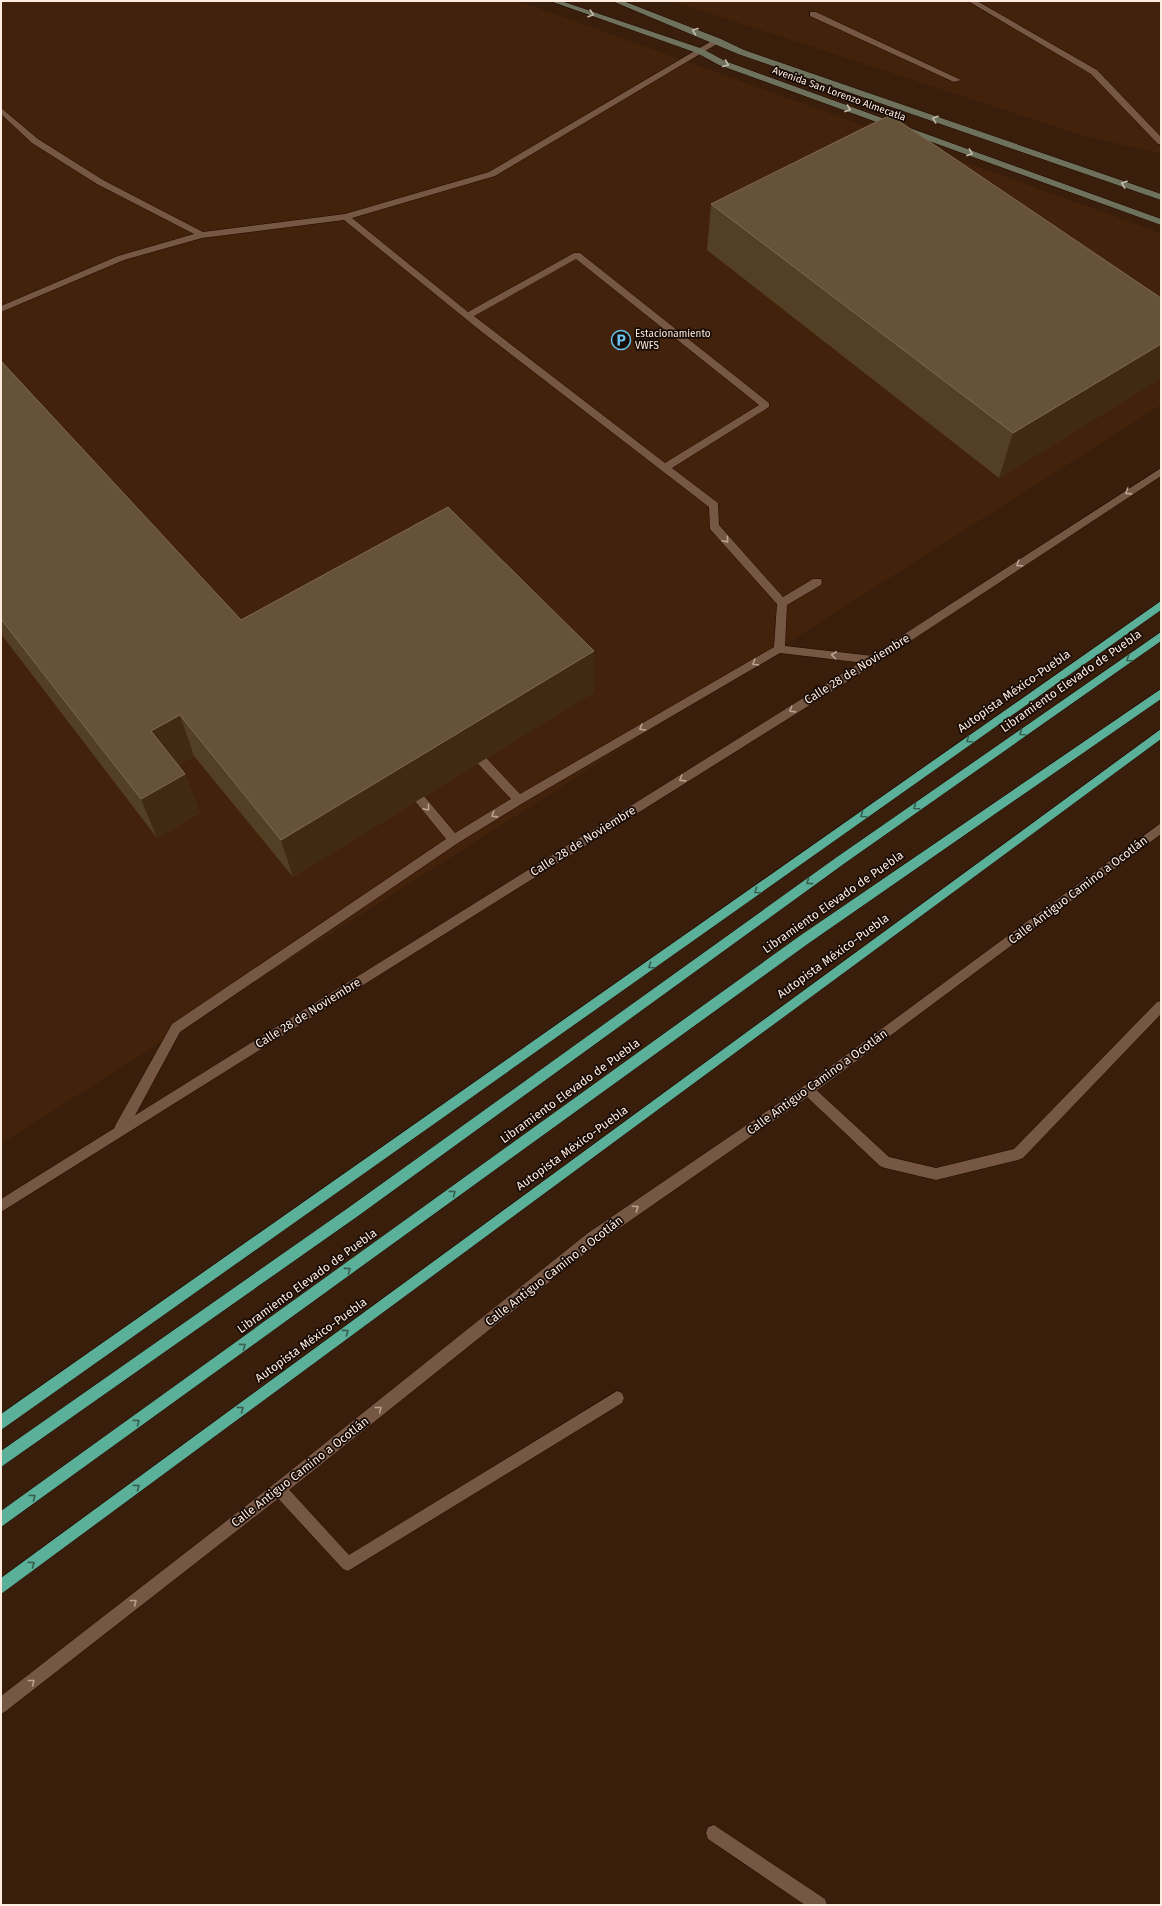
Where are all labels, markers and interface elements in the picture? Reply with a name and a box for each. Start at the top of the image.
one-way arrow [587,9,594,17]
one-way arrow [691,28,698,36]
one-way arrow [721,59,729,67]
street label: Avenida San Lorenzo Almecatla [771,64,907,124]
one-way arrow [844,104,851,112]
one-way arrow [932,115,939,124]
one-way arrow [966,148,973,157]
one-way arrow [1121,181,1128,189]
place label: Estacionamiento VWFS [635,328,711,352]
parking icon: Estacionamiento VWFS [610,329,632,351]
one-way arrow [1125,488,1132,495]
one-way arrow [722,535,729,543]
one-way arrow [1017,559,1024,566]
street label: Libramiento Elevado de Puebla [998,627,1144,735]
street label: Calle 28 de Noviembre [802,631,912,707]
street label: Autopista México-Puebla [955,647,1073,735]
one-way arrow [831,651,837,660]
one-way arrow [1126,654,1133,662]
one-way arrow [751,658,759,665]
one-way arrow [790,705,797,712]
one-way arrow [639,724,646,731]
one-way arrow [1020,728,1027,735]
one-way arrow [966,736,973,743]
one-way arrow [679,774,686,781]
one-way arrow [913,802,920,810]
one-way arrow [423,803,430,811]
street label: Calle 28 de Noviembre [528,803,638,879]
one-way arrow [491,811,498,818]
one-way arrow [860,811,867,818]
street label: Calle Antiguo Camino a Ocotlán [1006,833,1150,947]
street label: Libramiento Elevado de Puebla [760,848,906,956]
one-way arrow [807,877,814,884]
one-way arrow [754,886,761,893]
street label: Autopista México-Puebla [774,911,892,1001]
one-way arrow [648,961,655,968]
street label: Calle 28 de Noviembre [253,975,363,1051]
street label: Calle Antiguo Camino a Ocotlán [744,1026,890,1138]
street label: Libramiento Elevado de Puebla [498,1036,642,1146]
street label: Autopista México-Puebla [513,1103,631,1193]
one-way arrow [449,1191,456,1198]
one-way arrow [632,1205,639,1213]
street label: Calle Antiguo Camino a Ocotlán [483,1213,625,1329]
street label: Libramiento Elevado de Puebla [235,1226,379,1336]
one-way arrow [344,1267,351,1274]
street label: Autopista México-Puebla [252,1295,370,1385]
one-way arrow [341,1330,348,1337]
one-way arrow [238,1344,245,1351]
one-way arrow [237,1407,244,1414]
one-way arrow [375,1407,382,1414]
street label: Calle Antiguo Camino a Ocotlán [229,1414,371,1530]
one-way arrow [133,1420,140,1427]
one-way arrow [132,1485,139,1492]
one-way arrow [28,1495,35,1502]
one-way arrow [28,1562,35,1569]
one-way arrow [130,1600,137,1607]
one-way arrow [27,1680,34,1687]

